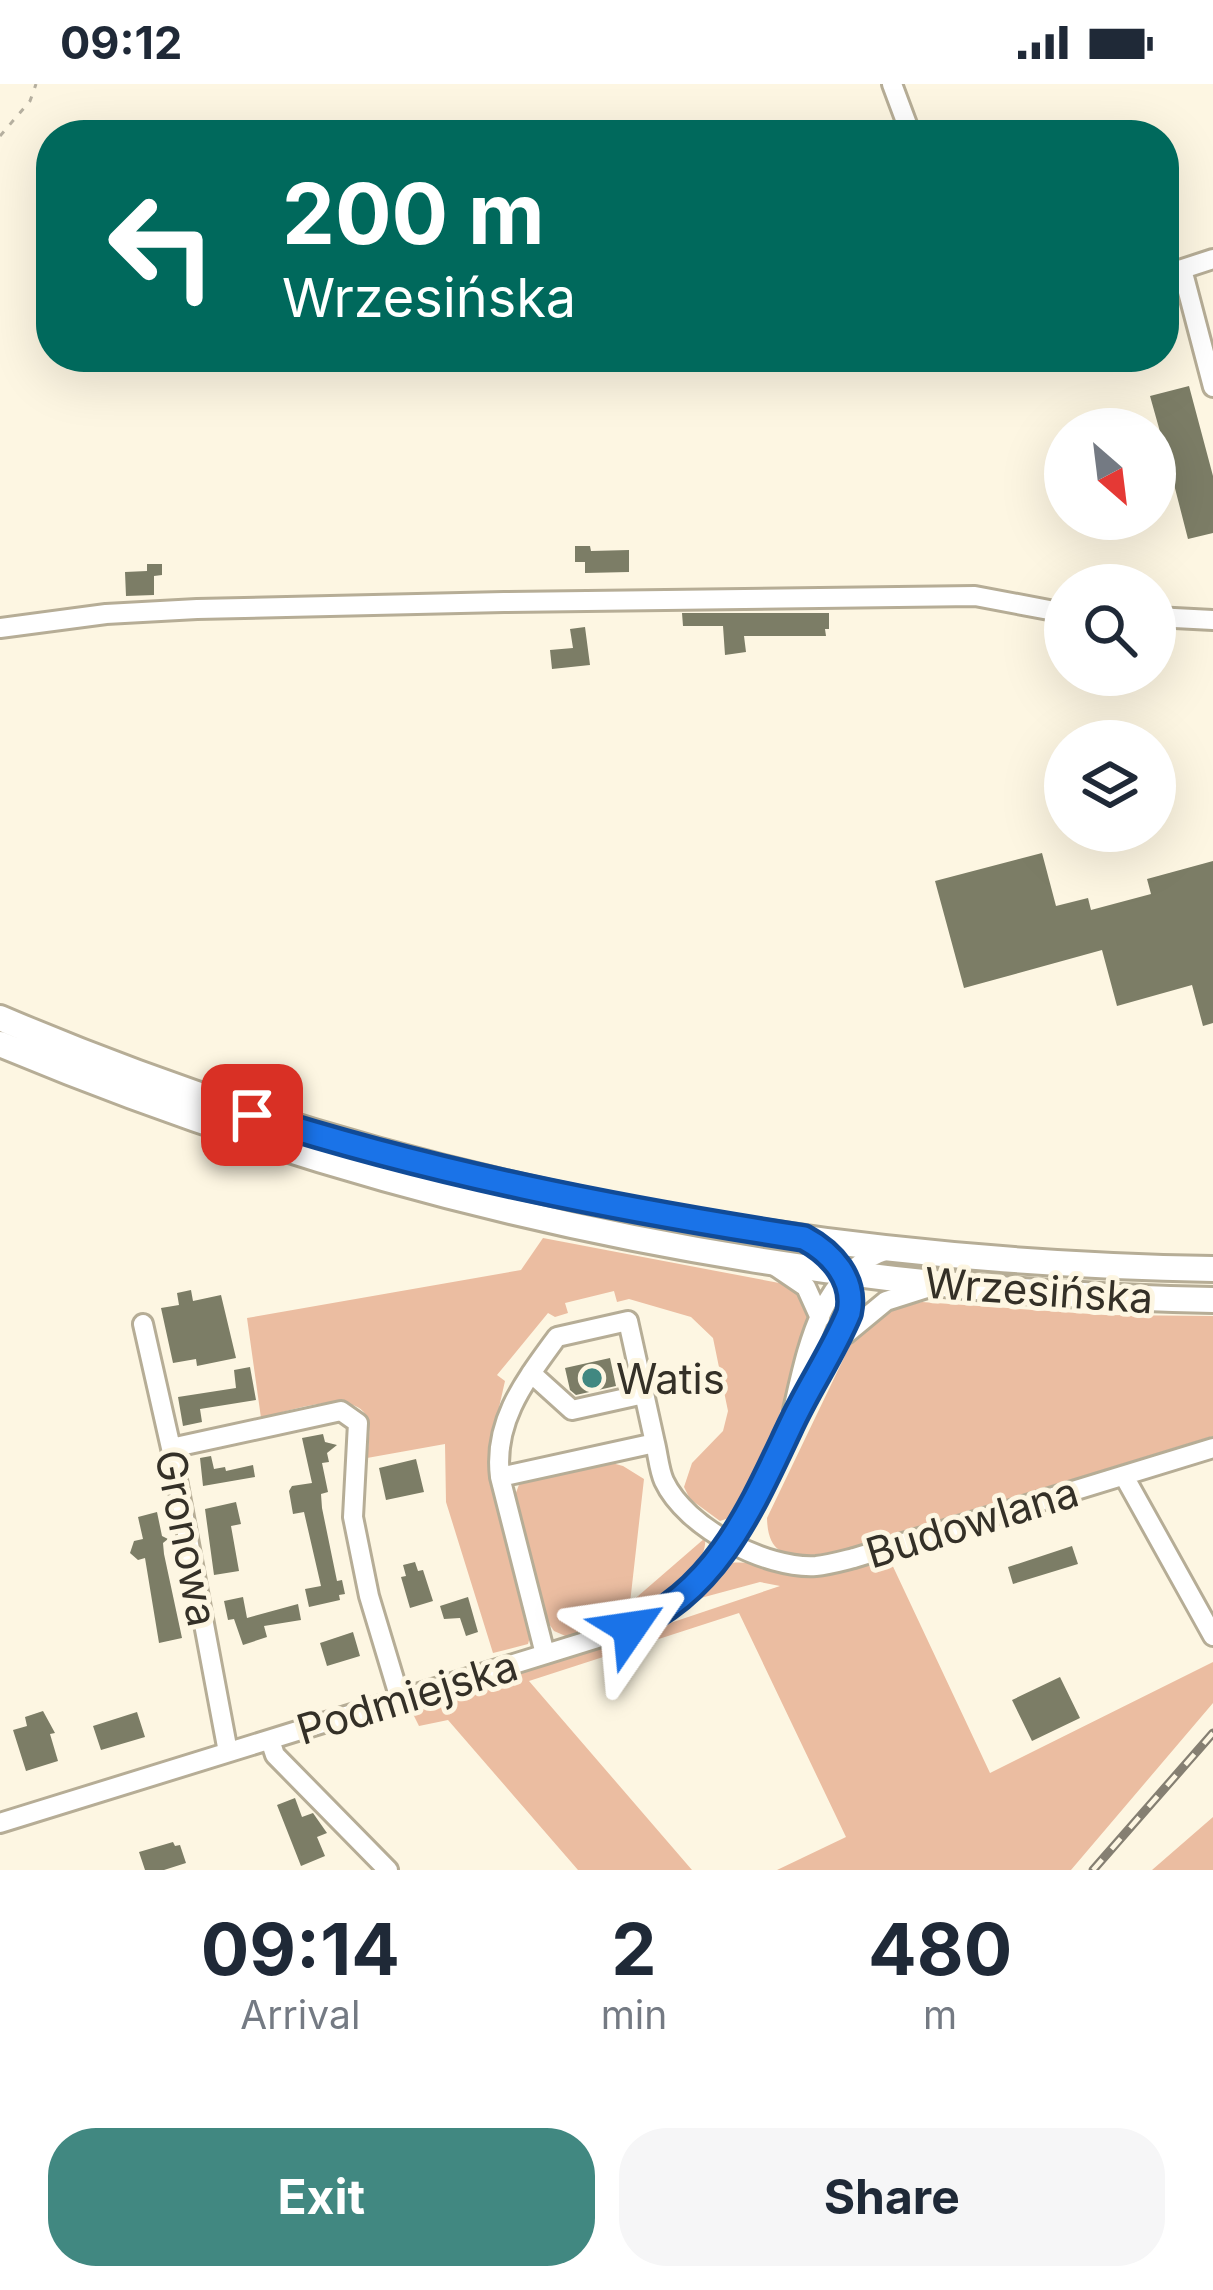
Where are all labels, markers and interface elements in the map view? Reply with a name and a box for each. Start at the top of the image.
text: 09:12 [60,15,182,70]
text: 200 m [282,163,545,264]
icon: left [84,168,240,324]
text: Wrzesińska [282,265,576,330]
north arrow [1044,408,1176,540]
map controls [1044,408,1176,852]
button: search [1044,564,1176,696]
button: layers [1044,720,1176,852]
pin [201,1064,303,1166]
icon: arrive [219,1082,285,1148]
street label: Wrzesińska [923,1257,1155,1323]
place label: Watis [616,1353,725,1404]
marker: Watis [579,1365,605,1391]
street label: Gronowa [145,1445,229,1631]
street label: Budowlana [860,1466,1084,1578]
position arrow [567,1565,693,1691]
street label: Podmiejska [291,1639,523,1755]
text: 09:14 [201,1905,400,1992]
text: 2 [611,1905,657,1992]
text: 480 [868,1905,1012,1992]
text: Arrival [240,1991,360,2038]
text: min [601,1991,667,2038]
text: m [923,1991,957,2038]
button: Exit [48,2128,595,2266]
button: Share [619,2128,1165,2266]

